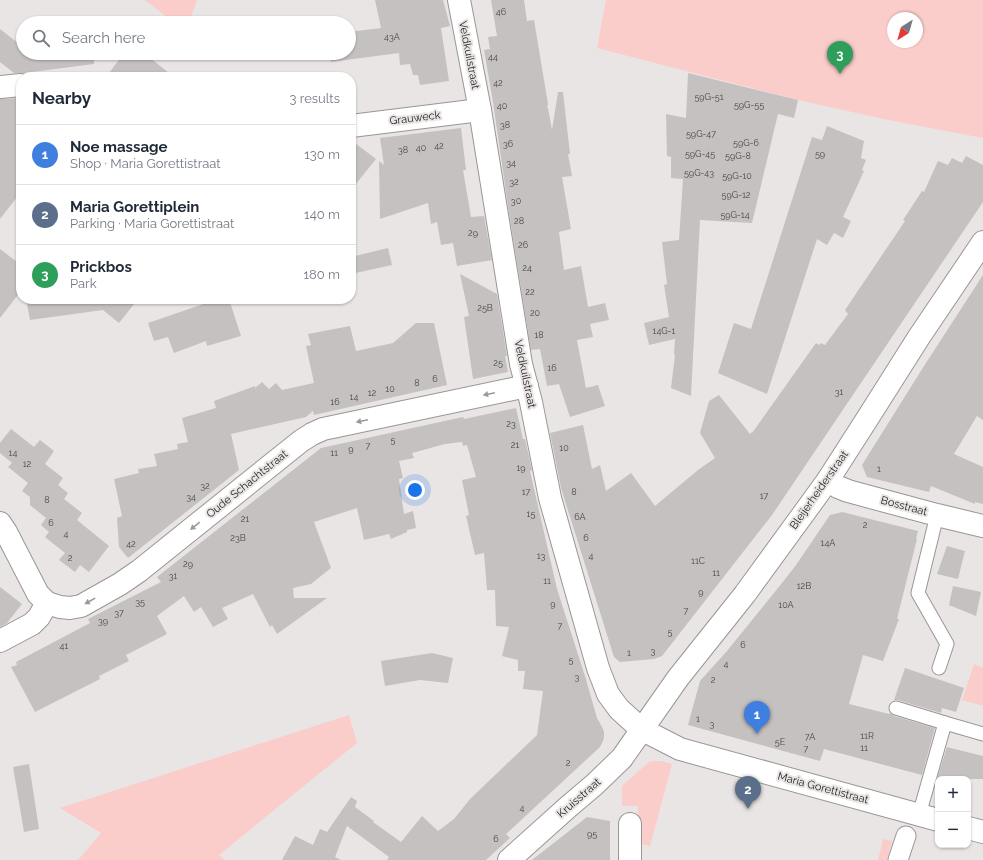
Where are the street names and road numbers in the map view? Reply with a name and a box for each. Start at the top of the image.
street label: Veldkuilstraat [456,20,482,91]
street label: Grauweck [389,108,441,128]
street label: Veldkuilstraat [511,339,539,410]
street label: Oude Schachtstraat [204,447,290,521]
street label: Bleijerheiderstraat [787,448,851,532]
street label: Bosstraat [879,494,929,519]
street label: Maria Gorettistraat [776,770,870,806]
street label: Kruisstraat [554,775,604,821]

